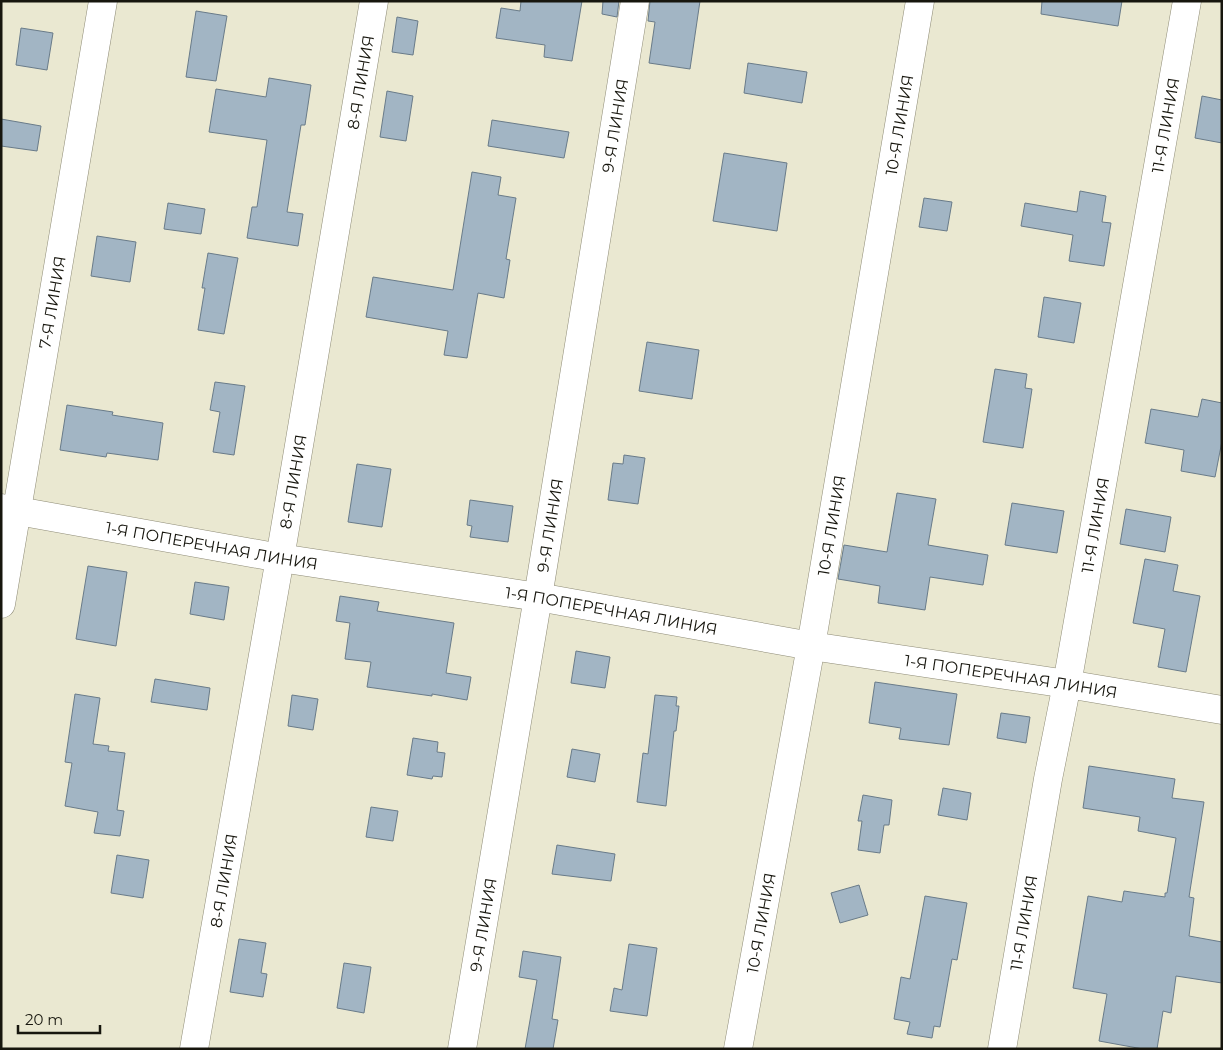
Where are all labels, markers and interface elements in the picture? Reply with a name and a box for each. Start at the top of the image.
street label: 8-Я ЛИНИЯ [343,34,378,131]
street label: 10-Я ЛИНИЯ [881,73,917,177]
street label: 11-Я ЛИНИЯ [1147,76,1183,175]
street label: 9-Я ЛИНИЯ [598,77,632,174]
street label: 7-Я ЛИНИЯ [35,254,69,350]
street label: 8-Я ЛИНИЯ [276,433,310,530]
street label: 10-Я ЛИНИЯ [814,474,849,577]
street label: 11-Я ЛИНИЯ [1077,476,1113,575]
street label: 9-Я ЛИНИЯ [533,477,567,574]
street label: 1-Я ПОПЕРЕЧНАЯ ЛИНИЯ [104,517,319,573]
street label: 1-Я ПОПЕРЕЧНАЯ ЛИНИЯ [504,583,719,639]
street label: 1-Я ПОПЕРЕЧНАЯ ЛИНИЯ [903,650,1119,702]
street label: 8-Я ЛИНИЯ [206,832,241,929]
street label: 10-Я ЛИНИЯ [742,871,779,975]
street label: 11-Я ЛИНИЯ [1006,874,1041,972]
street label: 9-Я ЛИНИЯ [466,876,500,973]
scale bar [18,1002,100,1034]
text: 20 m [25,1010,63,1029]

